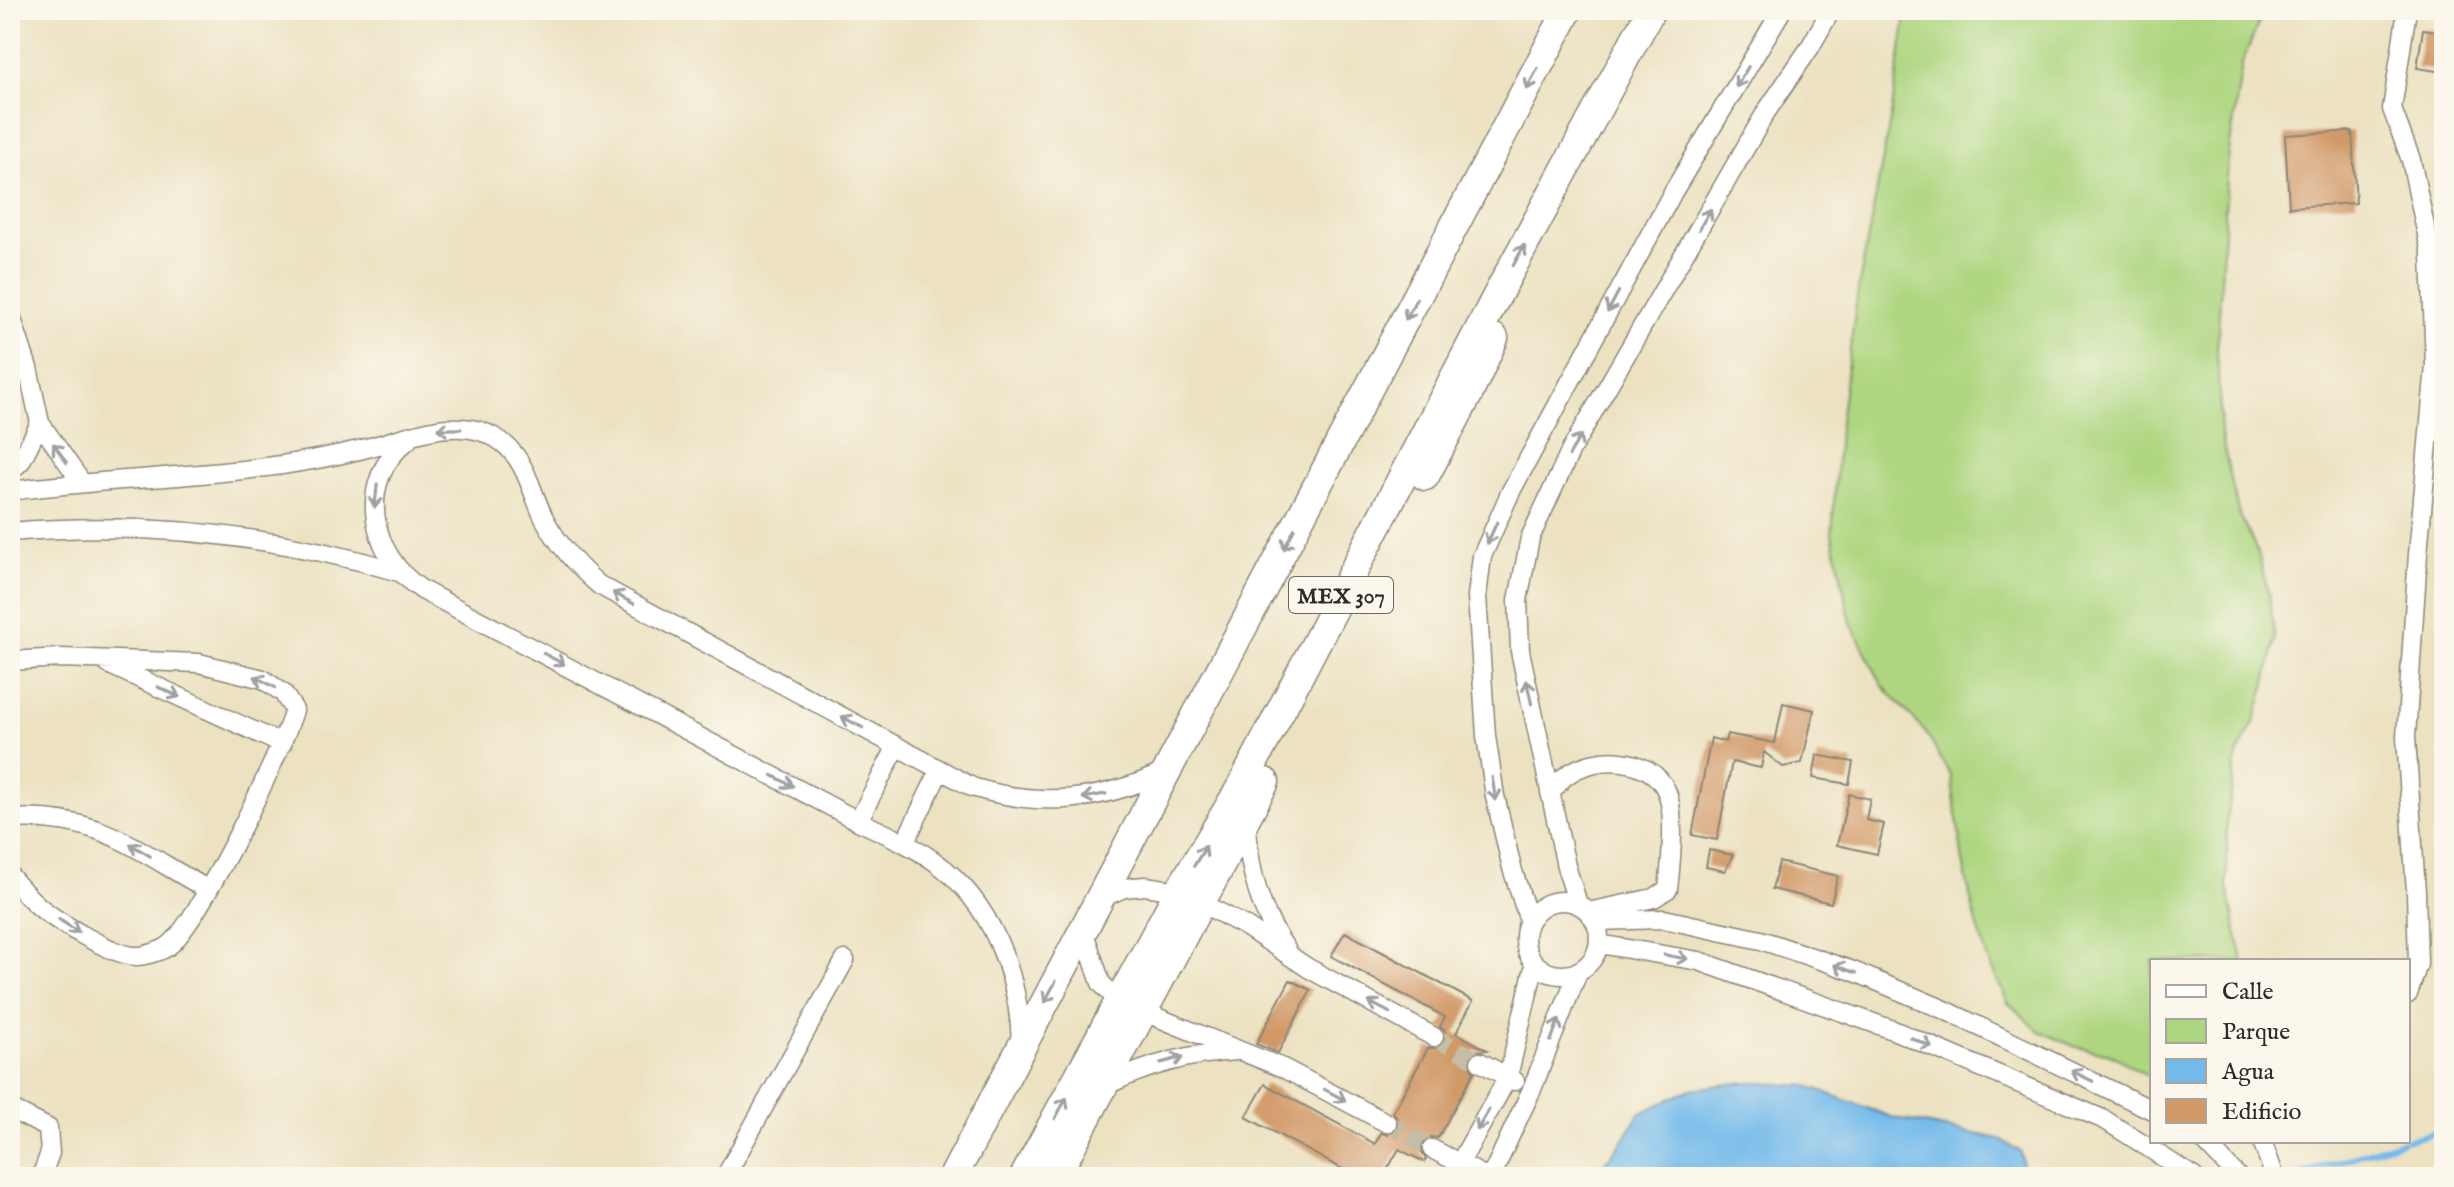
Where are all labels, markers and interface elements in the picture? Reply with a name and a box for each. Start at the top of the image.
one-way arrow [1733,65,1749,88]
one-way arrow [1524,67,1540,90]
one-way arrow [1697,208,1713,231]
one-way arrow [1511,244,1527,268]
one-way arrow [1605,290,1620,314]
one-way arrow [1402,297,1418,320]
one-way arrow [436,421,462,437]
one-way arrow [1568,433,1583,457]
one-way arrow [52,443,68,465]
one-way arrow [369,482,384,509]
one-way arrow [1484,520,1499,545]
one-way arrow [1281,526,1297,550]
road number: MEX 307 [1289,577,1393,613]
one-way arrow [612,590,636,606]
one-way arrow [541,652,565,668]
one-way arrow [254,674,277,690]
one-way arrow [1521,680,1536,705]
one-way arrow [157,685,181,700]
one-way arrow [841,714,864,730]
one-way arrow [771,774,795,790]
one-way arrow [1487,776,1502,801]
one-way arrow [1081,790,1107,805]
one-way arrow [129,842,152,858]
one-way arrow [1192,845,1208,868]
one-way arrow [57,918,80,934]
one-way arrow [1663,951,1688,966]
legend [2150,959,2410,1143]
one-way arrow [1833,961,1858,975]
text: Calle [2222,977,2274,1008]
one-way arrow [1042,979,1058,1003]
one-way arrow [1368,999,1391,1015]
text: Parque [2222,1017,2290,1048]
one-way arrow [1549,1018,1563,1043]
one-way arrow [1908,1036,1933,1051]
one-way arrow [1158,1052,1184,1067]
text: Agua [2221,1057,2275,1088]
one-way arrow [2070,1068,2094,1083]
one-way arrow [1323,1088,1346,1104]
one-way arrow [1053,1097,1069,1120]
text: Edificio [2222,1097,2301,1128]
one-way arrow [1475,1108,1490,1132]

